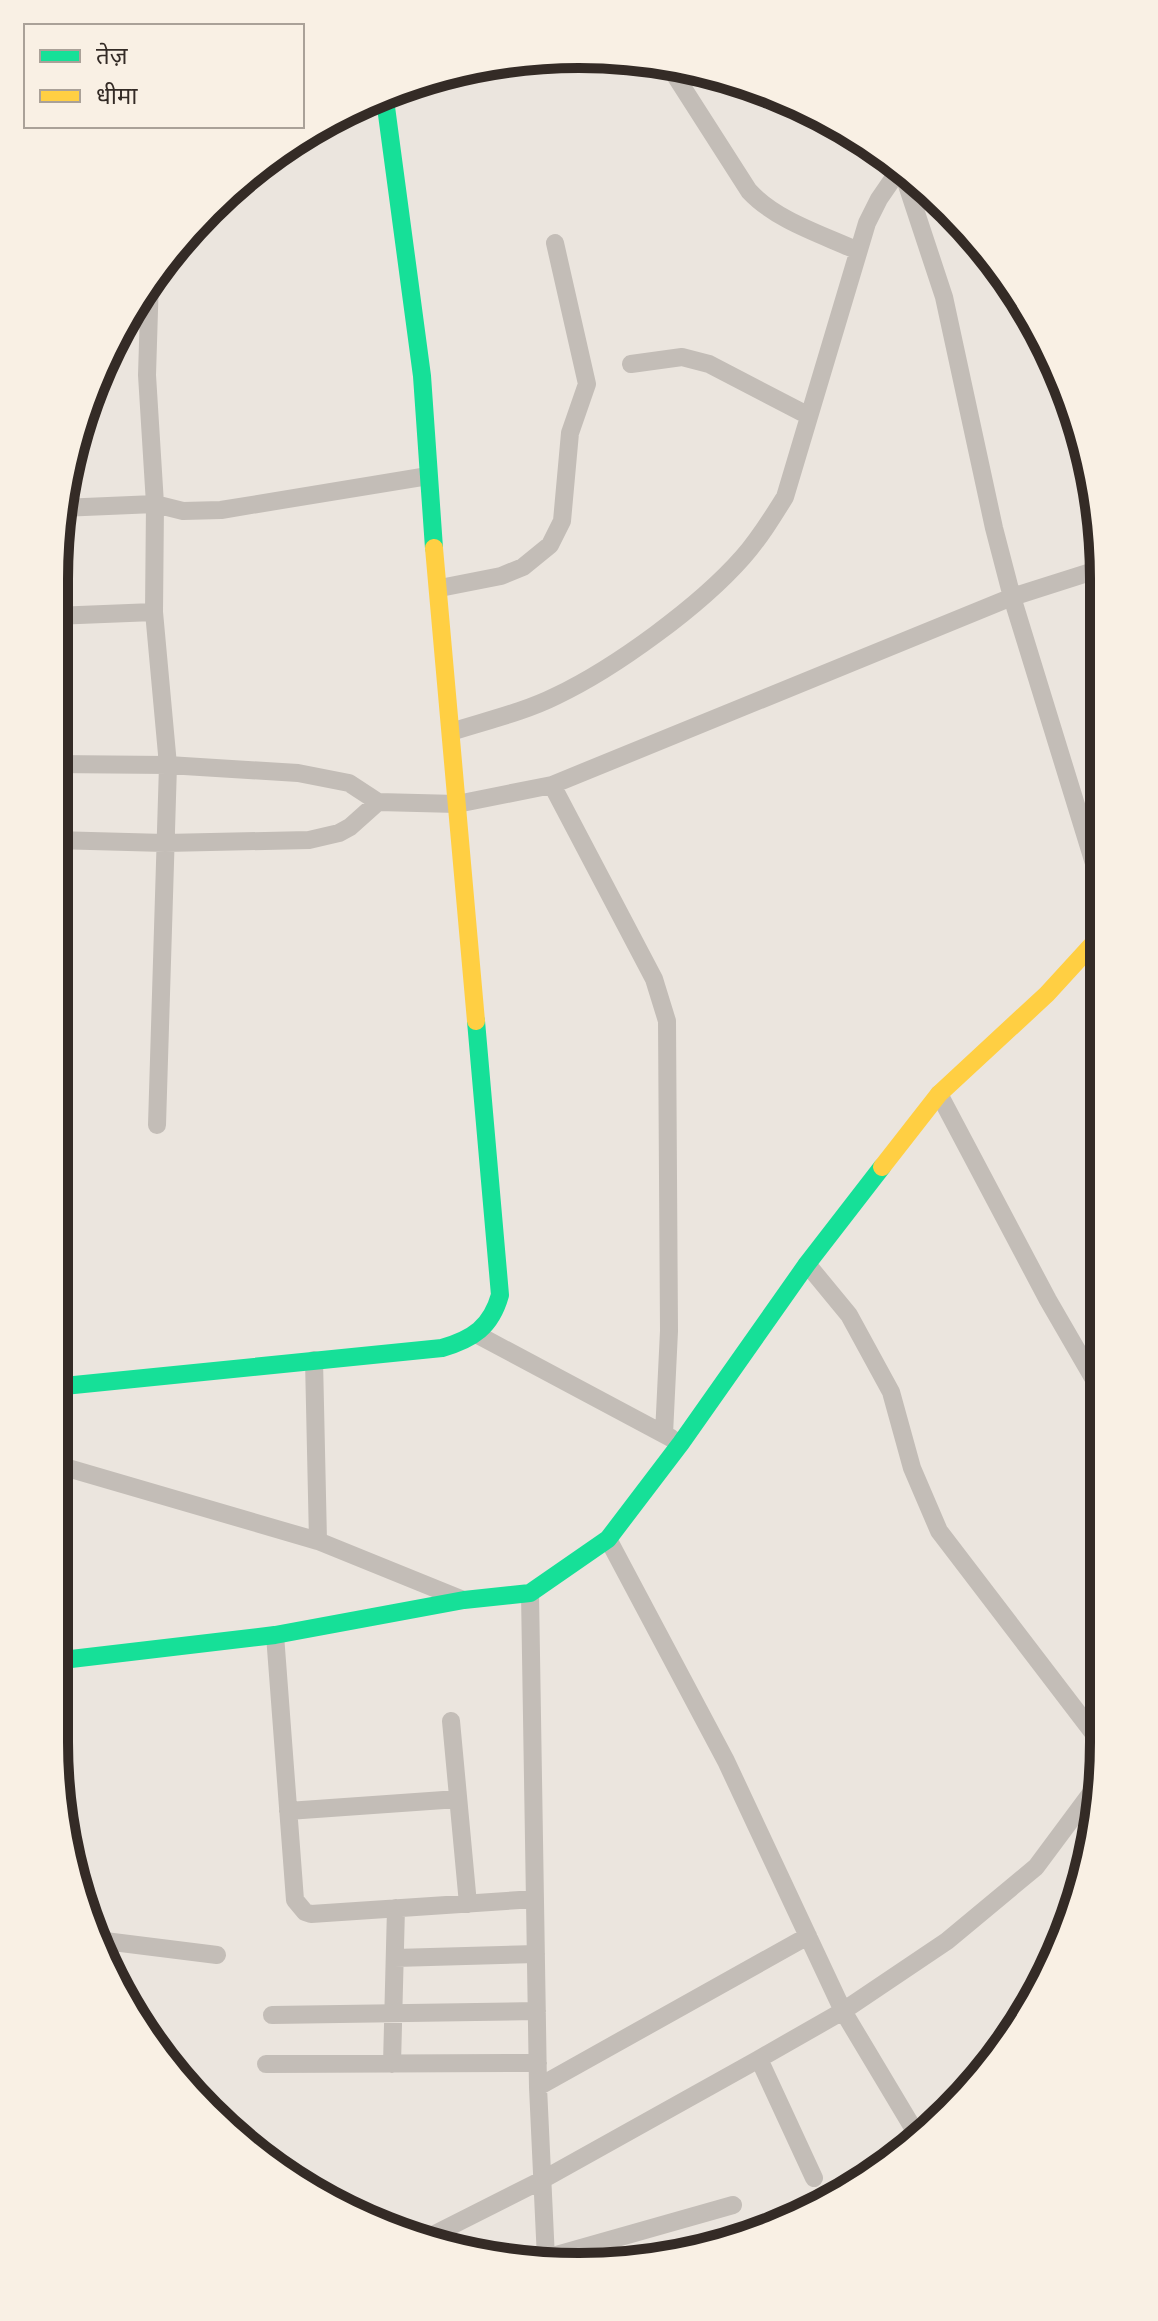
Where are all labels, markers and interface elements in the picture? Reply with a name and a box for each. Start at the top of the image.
legend [24,24,304,128]
text: तेज़ [96,41,129,70]
text: धीमा [96,81,138,110]

